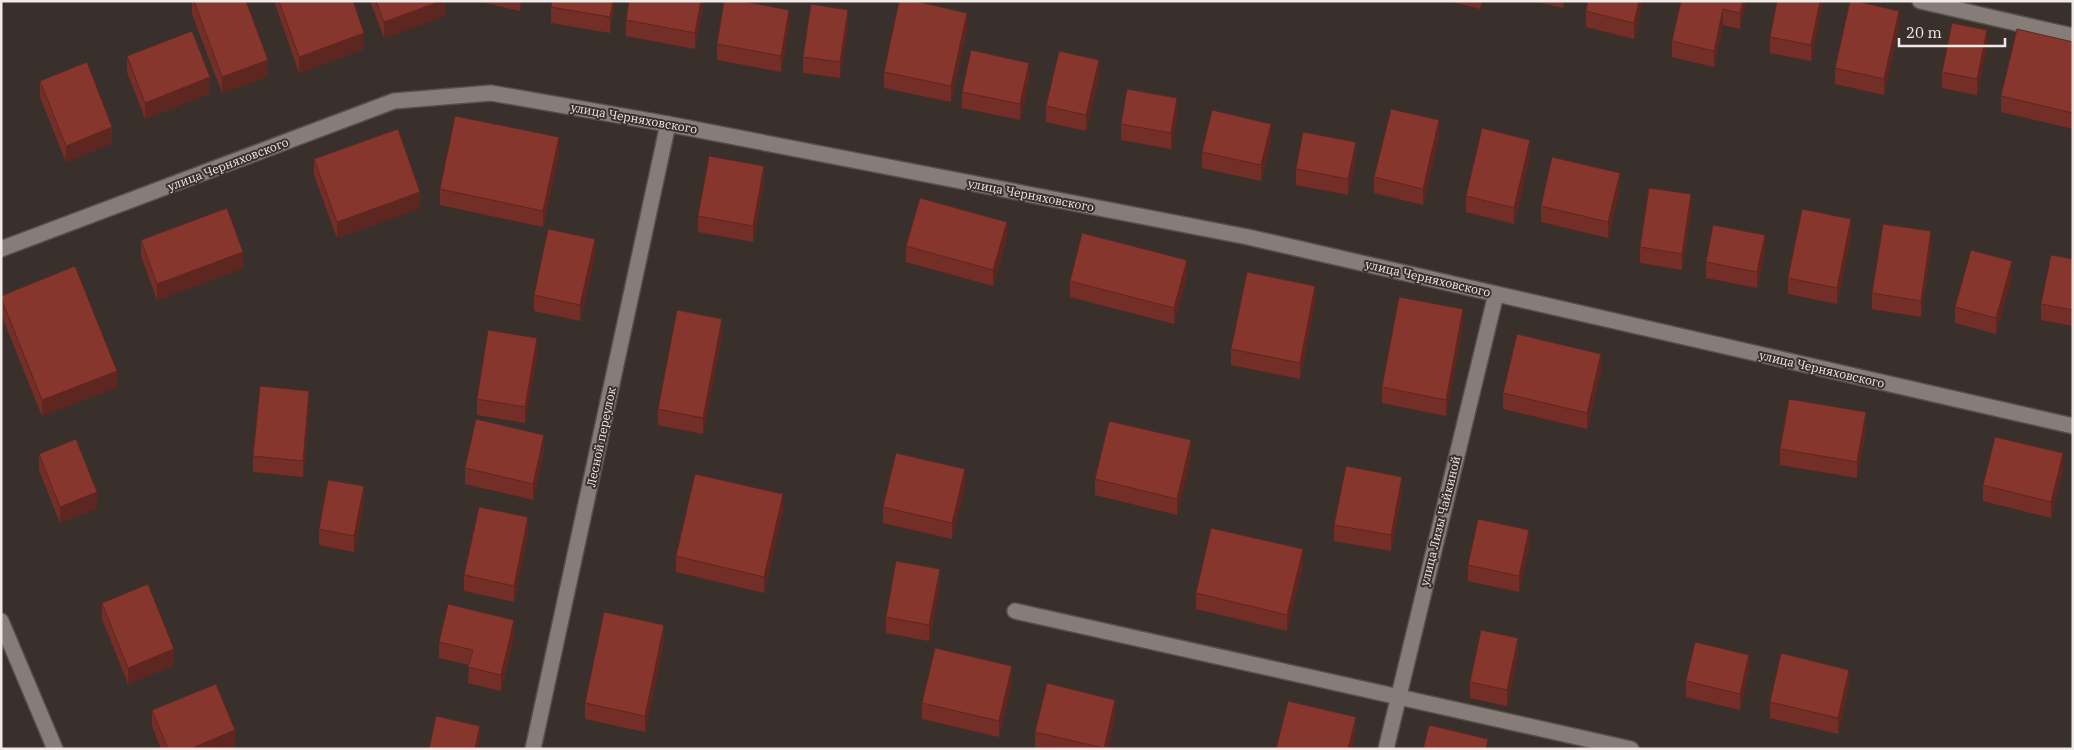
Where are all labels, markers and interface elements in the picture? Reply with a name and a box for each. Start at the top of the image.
scale bar [1899,15,2005,47]
text: 20 m [1906,23,1942,42]
street label: улица Черняховского [570,99,699,137]
street label: улица Черняховского [166,134,291,194]
street label: улица Черняховского [967,175,1096,215]
street label: улица Черняховского [1364,256,1492,300]
street label: улица Черняховского [1758,347,1886,391]
street label: Лесной переулок [583,386,619,488]
street label: улица Лизы Чайкиной [1417,454,1463,588]

